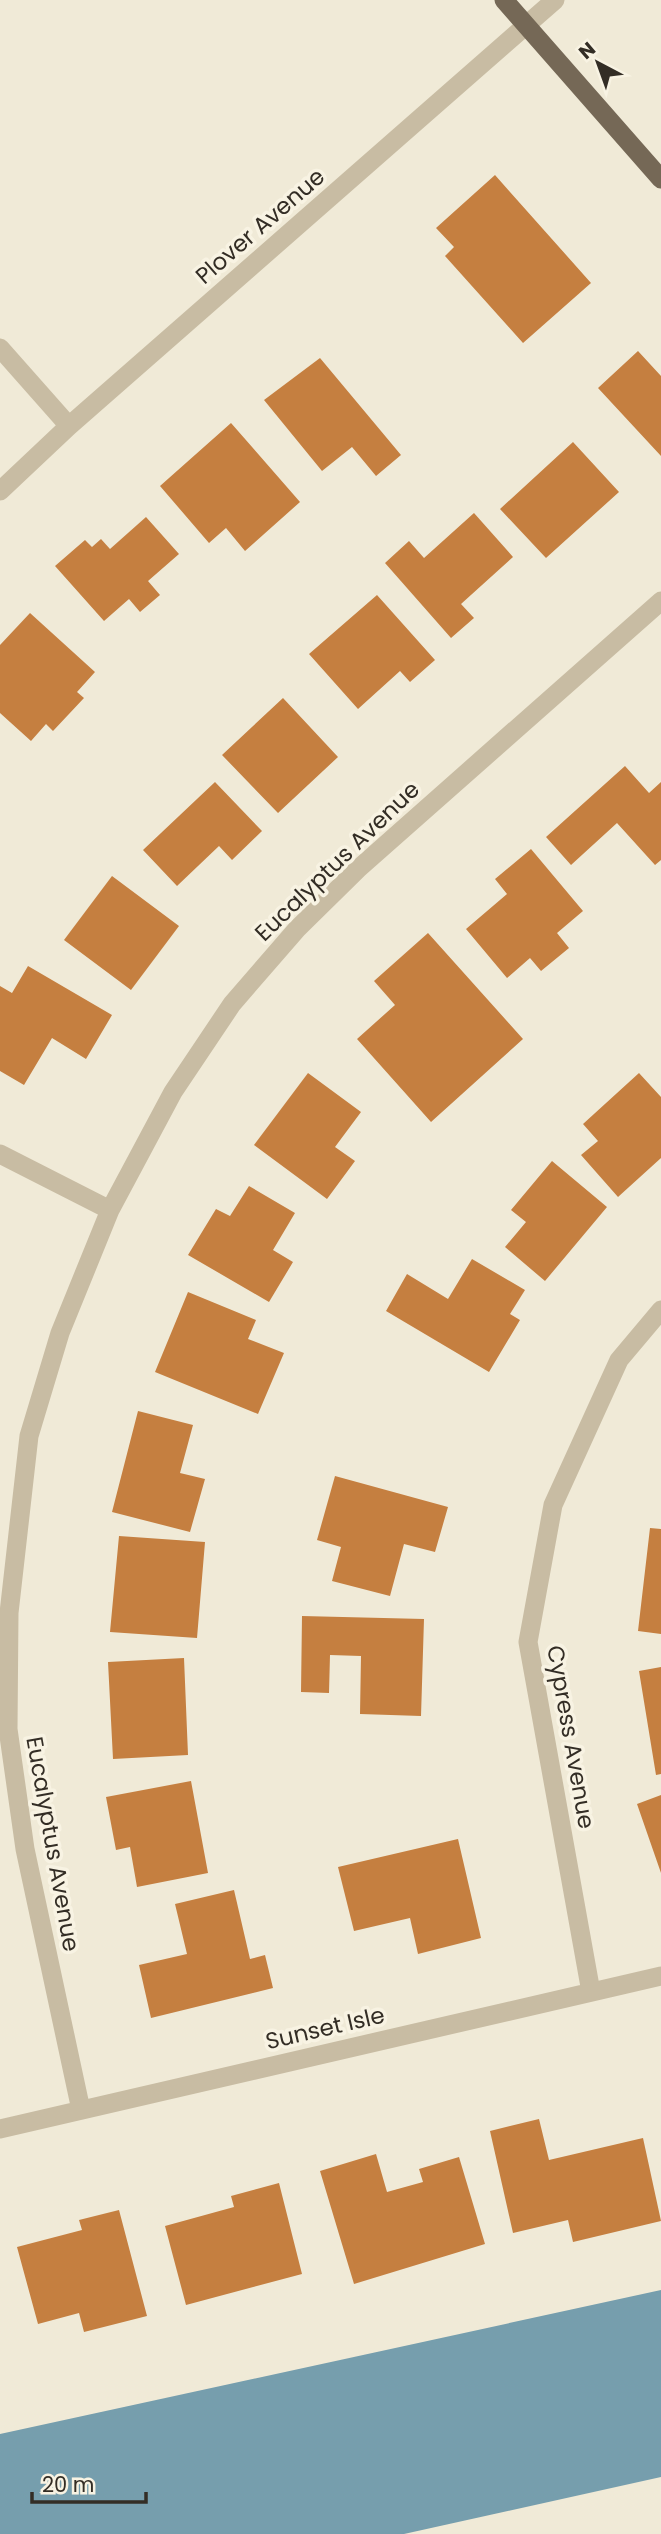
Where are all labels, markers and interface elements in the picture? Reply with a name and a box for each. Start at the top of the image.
north arrow [563,28,633,98]
text: N [573,36,601,65]
street label: Plover Avenue [188,161,332,291]
street label: Eucalyptus Avenue [248,774,426,948]
street label: Cypress Avenue [539,1643,603,1831]
street label: Eucalyptus Avenue [18,1734,88,1954]
street label: Sunset Isle [262,1999,388,2057]
scale bar [32,2460,145,2504]
text: 20 m [42,2470,95,2499]

